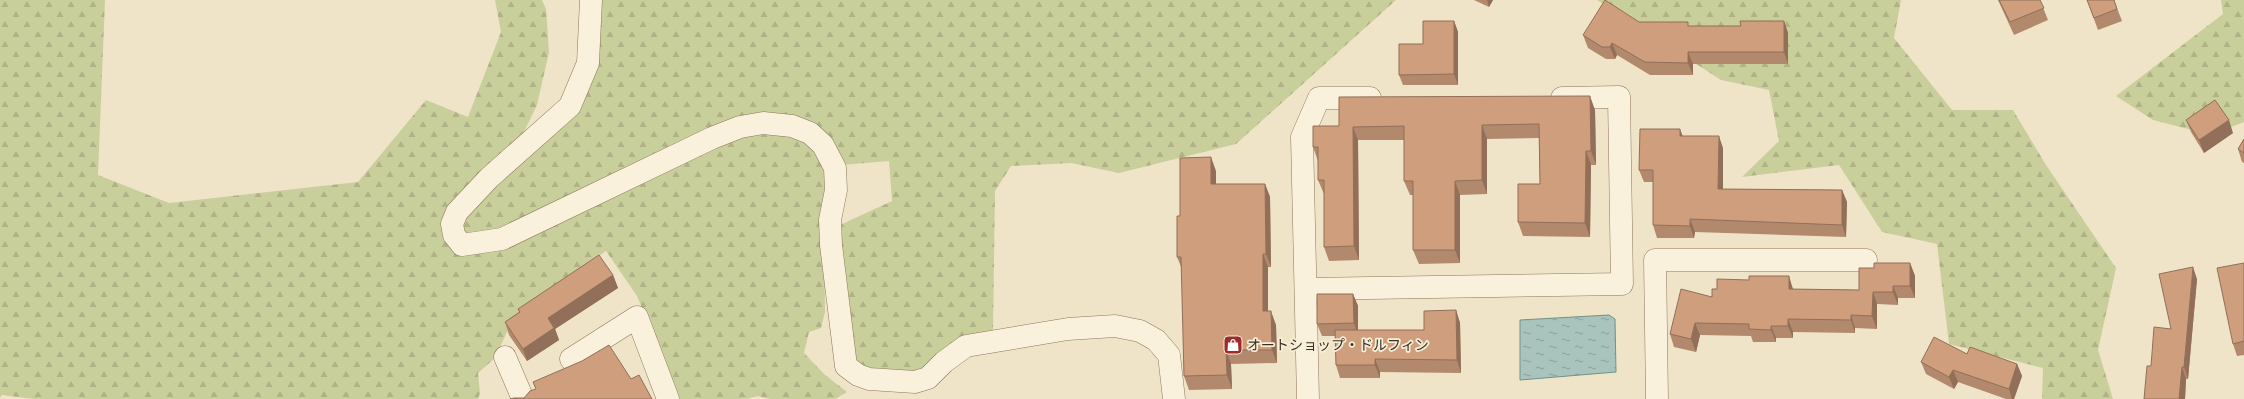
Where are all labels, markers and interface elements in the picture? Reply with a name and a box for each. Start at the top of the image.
shop icon: オートショップ・ドルフィン [1222,334,1244,356]
place label: オートショップ・ドルフィン [1247,335,1429,355]

